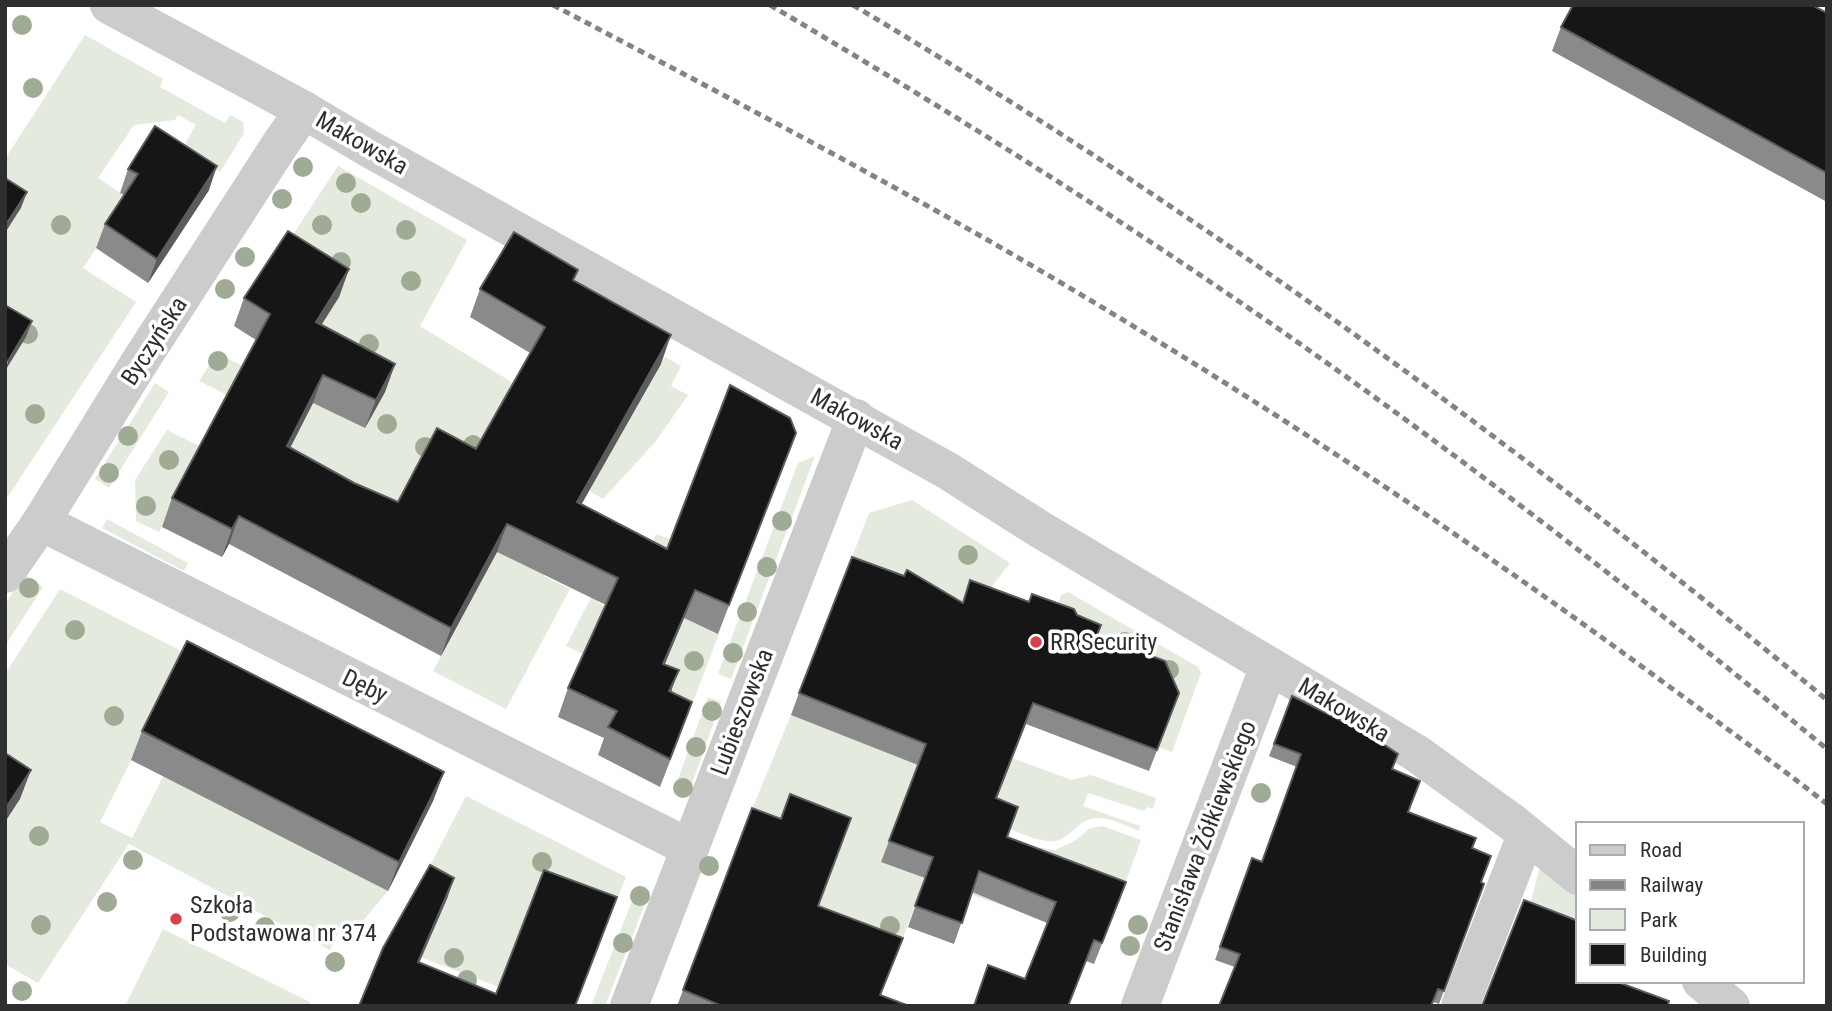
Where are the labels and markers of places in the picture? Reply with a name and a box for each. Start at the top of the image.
place label: RR Security [1050,628,1157,656]
marker: RR Security [1028,634,1044,650]
place label: Szkoła Podstawowa nr 374 [190,891,377,947]
marker: Szkoła Podstawowa nr 374 [168,911,184,927]

